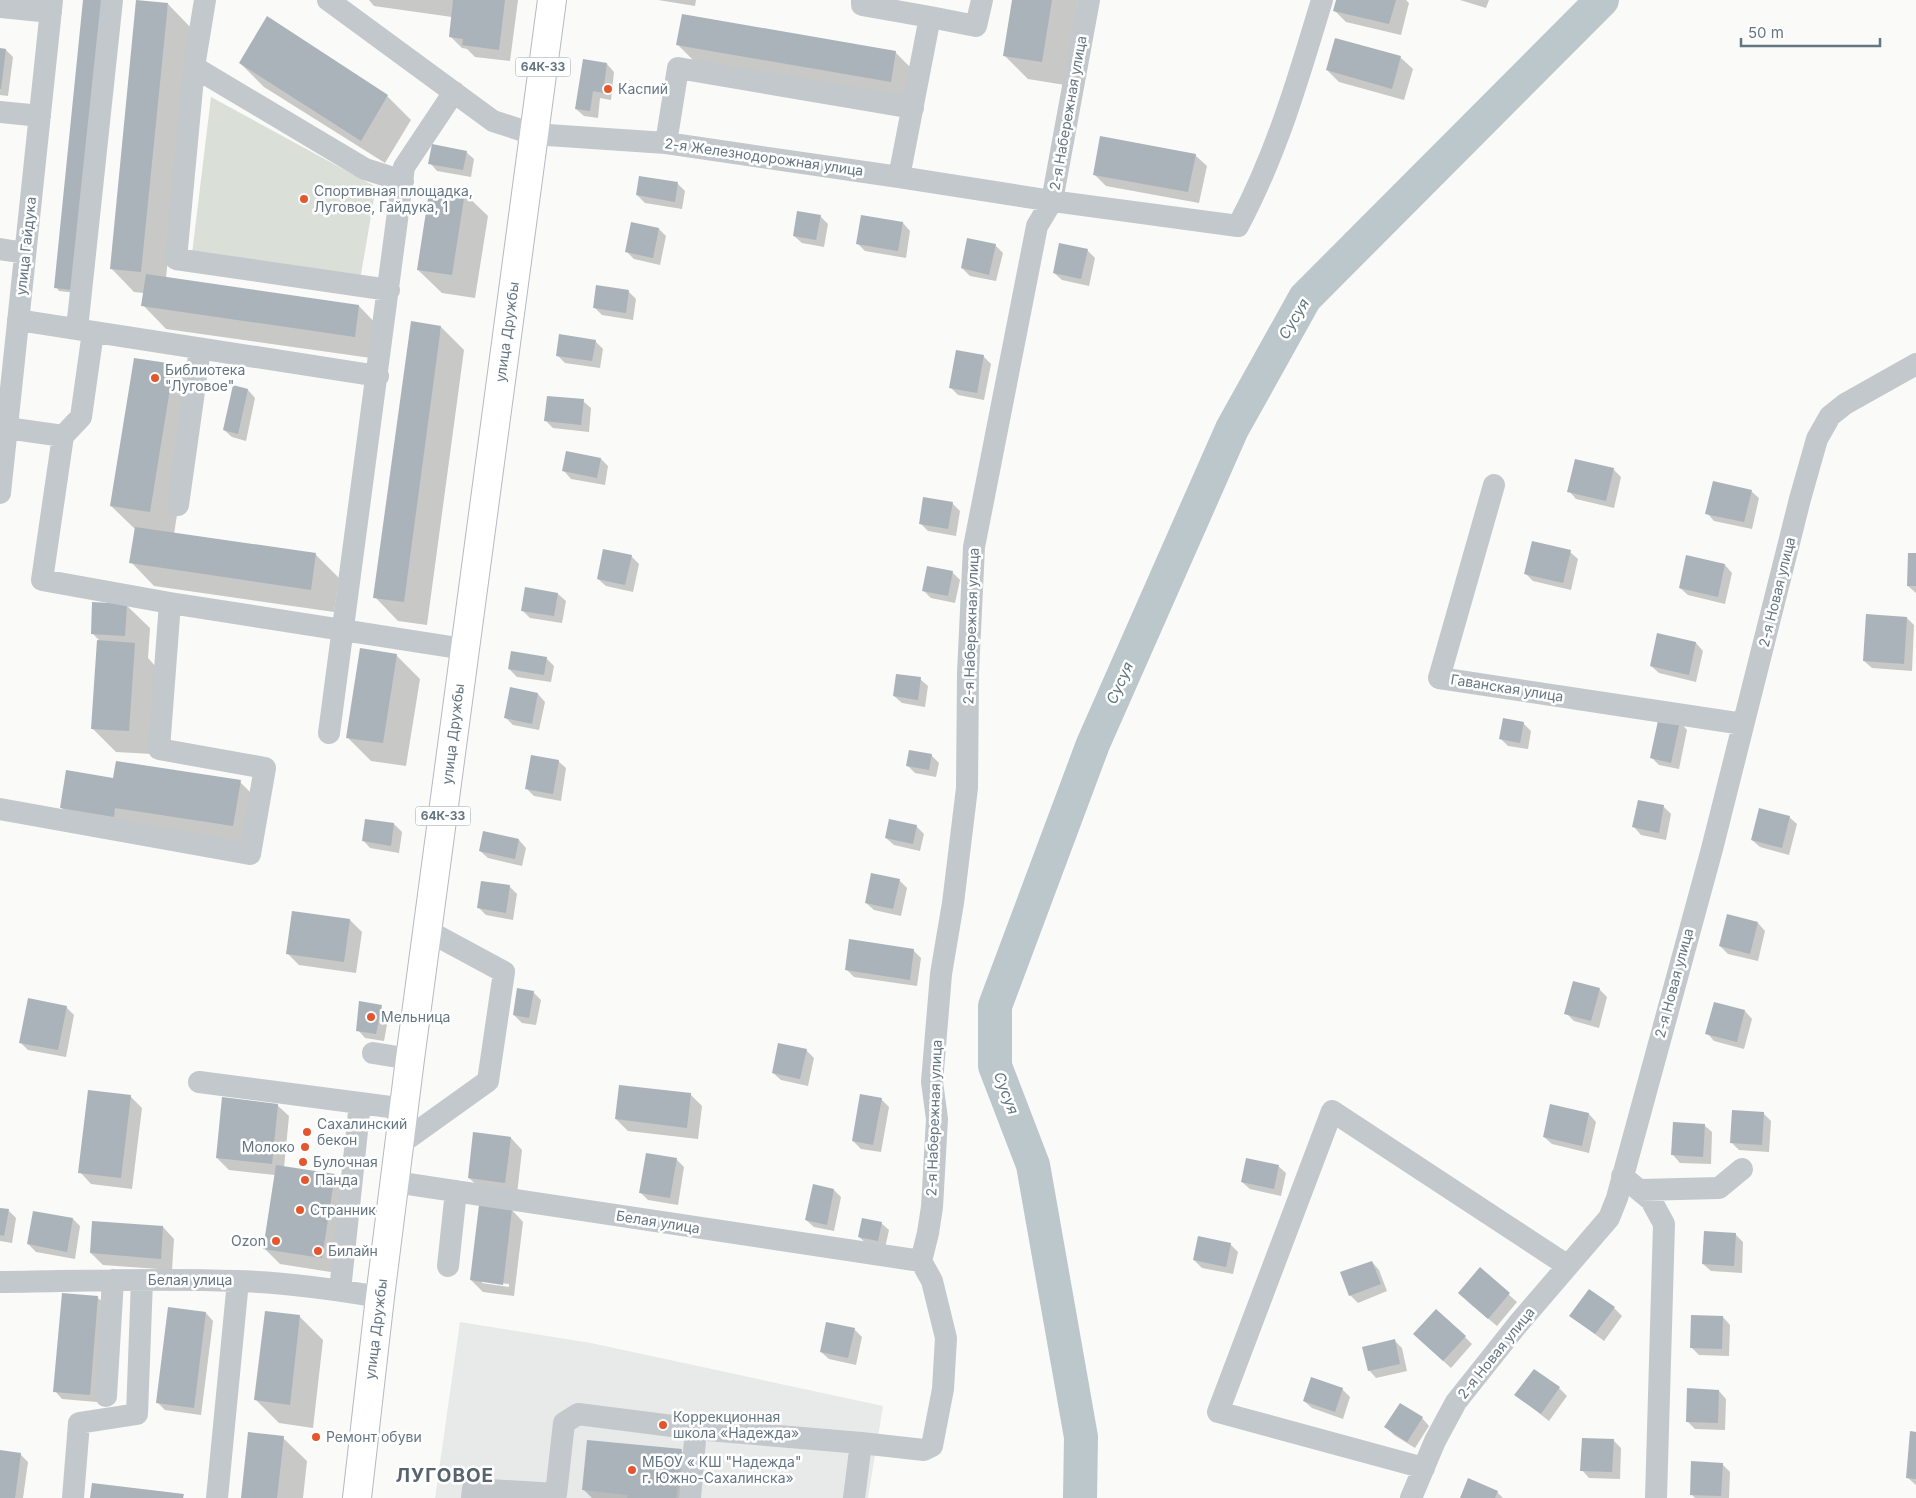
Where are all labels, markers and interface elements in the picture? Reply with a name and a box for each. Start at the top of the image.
scale bar [1741,15,1880,47]
text: 50 m [1748,23,1784,42]
street label: 2-я Набережная улица [1046,34,1089,192]
road number: 64К-33 [516,58,570,76]
place label: Каспий [618,80,668,97]
marker: Каспий [602,83,614,95]
street label: 2-я Железнодорожная улица [664,134,865,179]
place label: Спортивная площадка, Луговое, Гайдука, 1 [314,182,473,215]
marker: Спортивная площадка, Луговое, Гайдука, 1 [298,193,310,205]
street label: улица Гайдука [12,196,39,296]
street label: улица Дружбы [491,281,522,383]
water label: Сусуя [1274,295,1313,343]
place label: Библиотека "Луговое" [165,361,245,394]
marker: Библиотека "Луговое" [149,372,161,384]
street label: 2-я Новая улица [1755,535,1798,649]
street label: 2-я Набережная улица [959,547,982,705]
water label: Сусуя [1102,659,1137,707]
street label: Гаванская улица [1449,670,1565,705]
street label: улица Дружбы [438,683,467,785]
road number: 64К-33 [416,806,470,826]
street label: 2-я Новая улица [1651,926,1696,1040]
place label: Мельница [381,1008,450,1025]
marker: Мельница [365,1011,377,1023]
street label: 2-я Набережная улица [922,1039,945,1197]
water label: Сусуя [990,1069,1023,1117]
place label: Сахалинский бекон [317,1115,407,1148]
marker: Сахалинский бекон [301,1126,313,1138]
place label: Молоко [242,1138,295,1155]
marker: Молоко [299,1141,311,1153]
place label: Булочная [313,1153,378,1170]
marker: Булочная [297,1156,309,1168]
place label: Панда [315,1171,358,1188]
marker: Панда [299,1174,311,1186]
place label: Странник [310,1201,376,1218]
marker: Странник [294,1204,306,1216]
street label: Белая улица [615,1206,701,1237]
place label: Ozon [231,1232,266,1249]
marker: Ozon [270,1235,282,1247]
place label: Билайн [328,1242,378,1259]
marker: Билайн [312,1245,324,1257]
street label: Белая улица [148,1271,232,1288]
street label: улица Дружбы [361,1278,390,1380]
street label: 2-я Новая улица [1454,1304,1538,1402]
place label: Коррекционная школа «Надежда» [673,1408,799,1441]
marker: Коррекционная школа «Надежда» [657,1419,669,1431]
place label: Ремонт обуви [326,1428,422,1445]
marker: Ремонт обуви [310,1431,322,1443]
place label: МБОУ « КШ "Надежда" г. Южно-Сахалинска» [642,1453,801,1486]
district label: ЛУГОВОЕ [396,1464,494,1487]
marker: МБОУ « КШ "Надежда" г. Южно-Сахалинска» [626,1464,638,1476]

